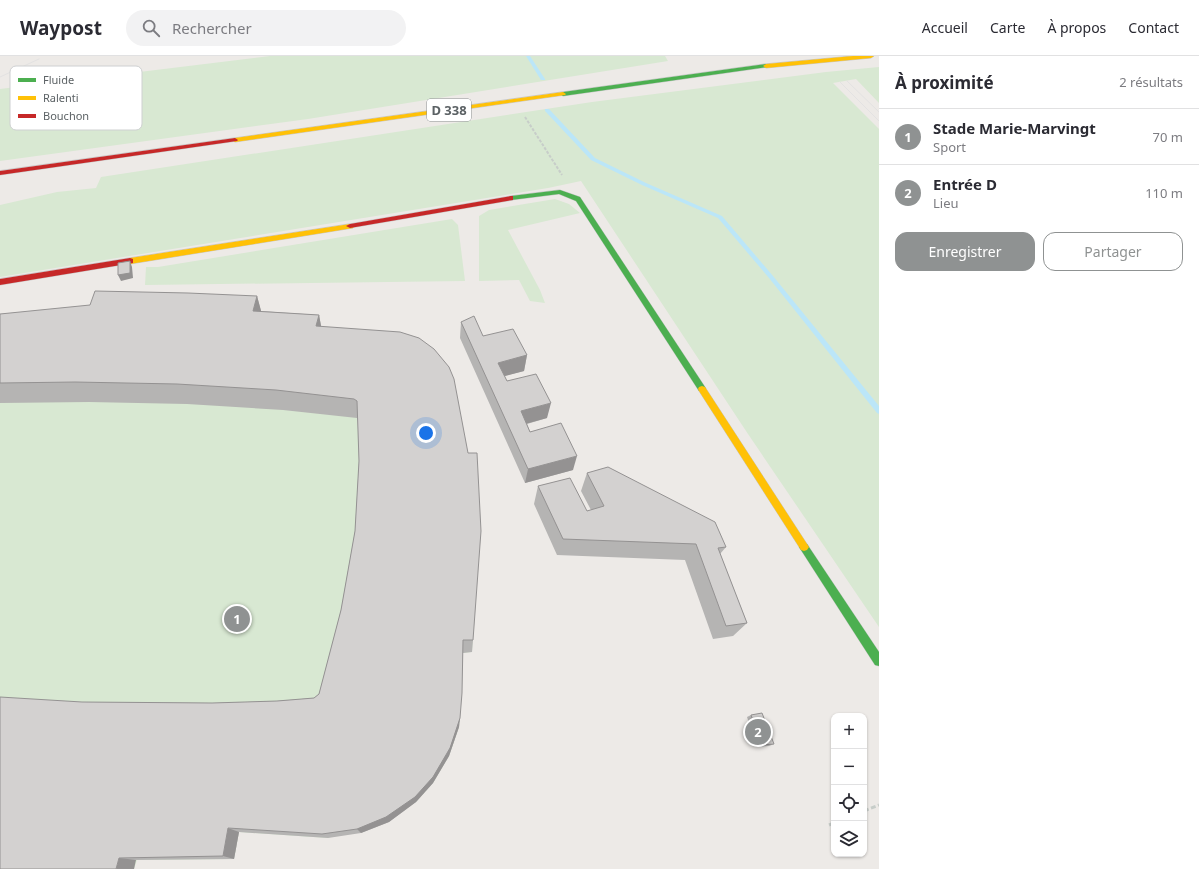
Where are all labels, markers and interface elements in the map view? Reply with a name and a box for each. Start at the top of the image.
search box [126,10,406,46]
text: Waypost [20,15,102,41]
icon: search [140,17,162,39]
text: Rechercher [172,18,252,38]
text: Accueil [922,18,968,37]
text: Carte [990,18,1025,37]
text: À propos [1047,18,1106,37]
text: Contact [1128,18,1179,37]
legend [10,66,142,130]
text: À proximité [895,71,994,94]
text: Fluide [43,72,74,87]
text: 2 résultats [1119,73,1183,91]
text: Ralenti [43,90,79,105]
road number: D 338 [427,99,471,121]
text: Bouchon [43,108,89,123]
text: Stade Marie-Marvingt [933,118,1096,138]
text: 1 [904,128,912,146]
text: 70 m [1153,128,1183,146]
text: Sport [933,138,966,156]
text: Entrée D [933,174,997,194]
text: 2 [904,184,912,202]
text: 110 m [1145,184,1183,202]
text: Lieu [933,194,959,212]
button: Enregistrer [895,232,1035,271]
button: Partager [1043,232,1183,271]
your location [416,423,436,443]
pin: 1 [224,604,250,634]
map controls [831,713,867,857]
button: + [831,713,867,749]
pin: 2 [745,717,771,747]
button: − [831,749,867,785]
button: locate [831,785,867,821]
button: layers [831,821,867,857]

